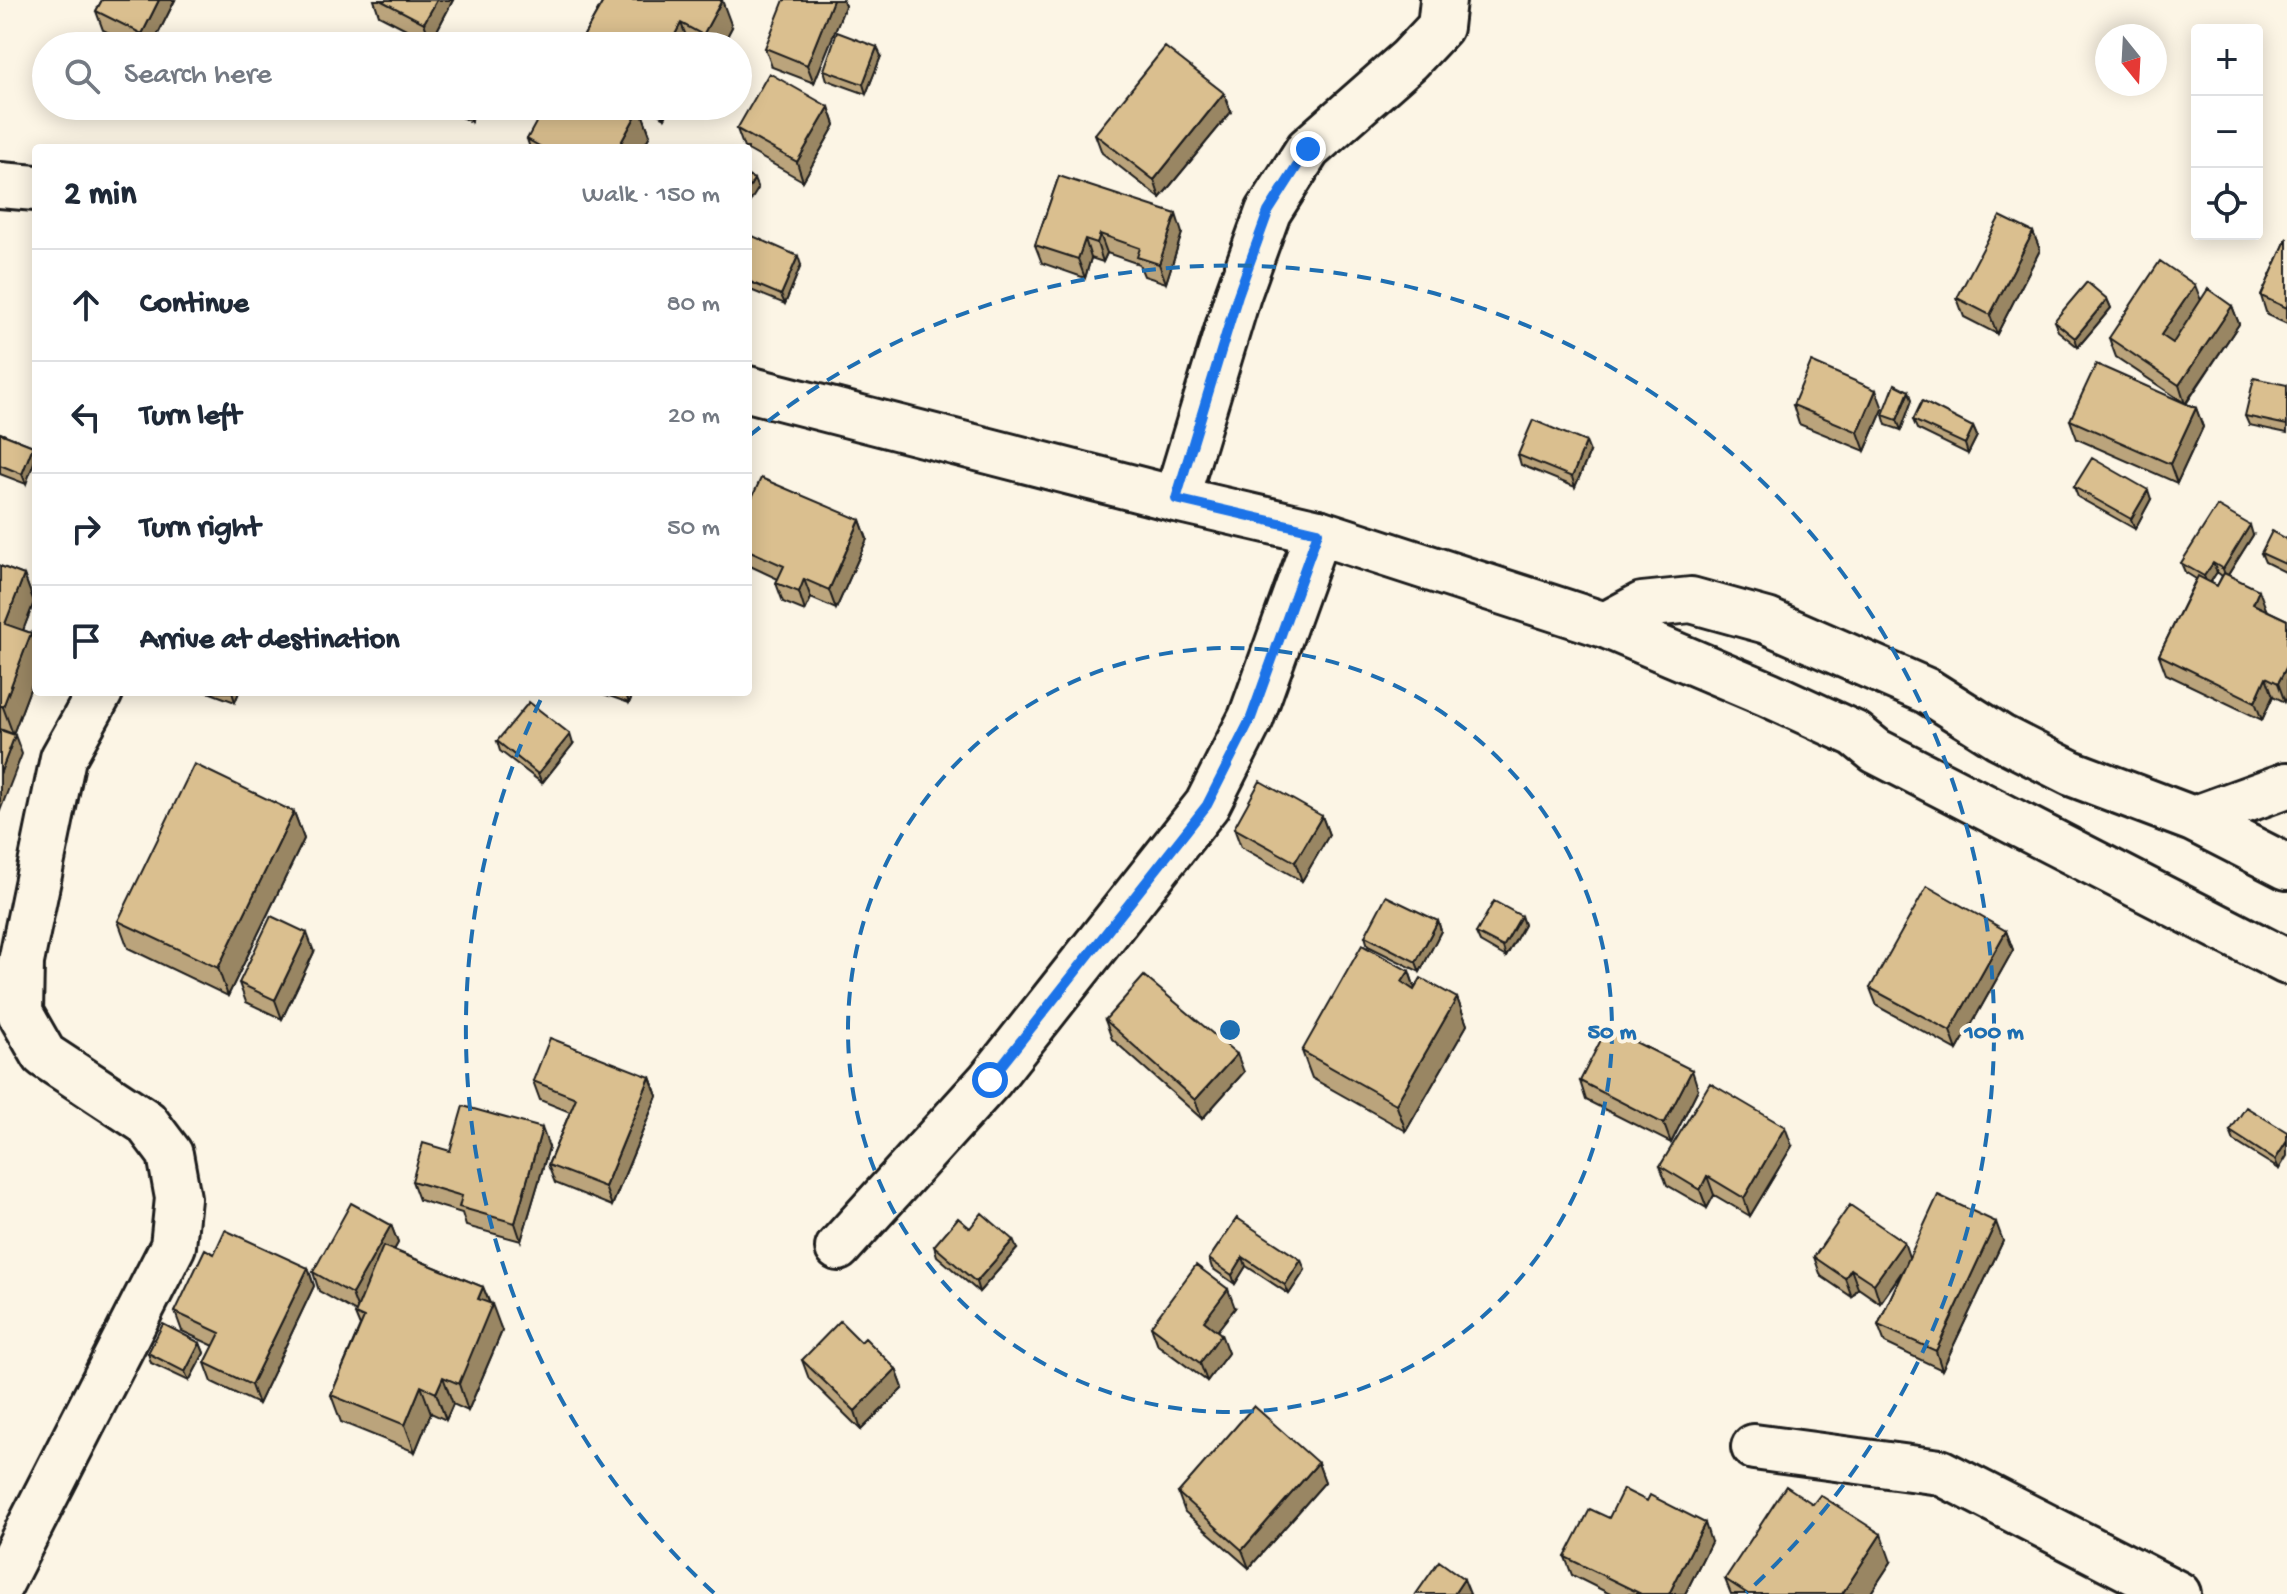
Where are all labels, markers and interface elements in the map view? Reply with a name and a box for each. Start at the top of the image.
north arrow [2095,24,2167,96]
map controls [2191,24,2263,240]
button: + [2191,24,2263,96]
search box [32,32,752,120]
icon: search [60,54,104,98]
text: Search here [124,59,272,94]
button: − [2191,96,2263,168]
route end [1290,131,1326,167]
button: locate [2191,168,2263,240]
text: 2 min [64,176,136,216]
text: Walk · 150 m [582,181,720,212]
icon: ahead [64,283,108,327]
text: Continue [140,288,249,323]
text: 80 m [666,290,720,321]
icon: left [64,395,108,439]
text: Turn left [140,400,241,435]
text: 20 m [668,402,720,433]
icon: right [64,507,108,551]
text: Turn right [140,512,260,547]
text: 50 m [667,514,720,545]
icon: arrive [64,619,108,663]
text: Arrive at destination [140,624,400,659]
centre of rings [1216,1016,1244,1044]
text: 50 m [1588,1019,1636,1048]
text: 100 m [1963,1019,2024,1048]
route start [972,1062,1008,1098]

